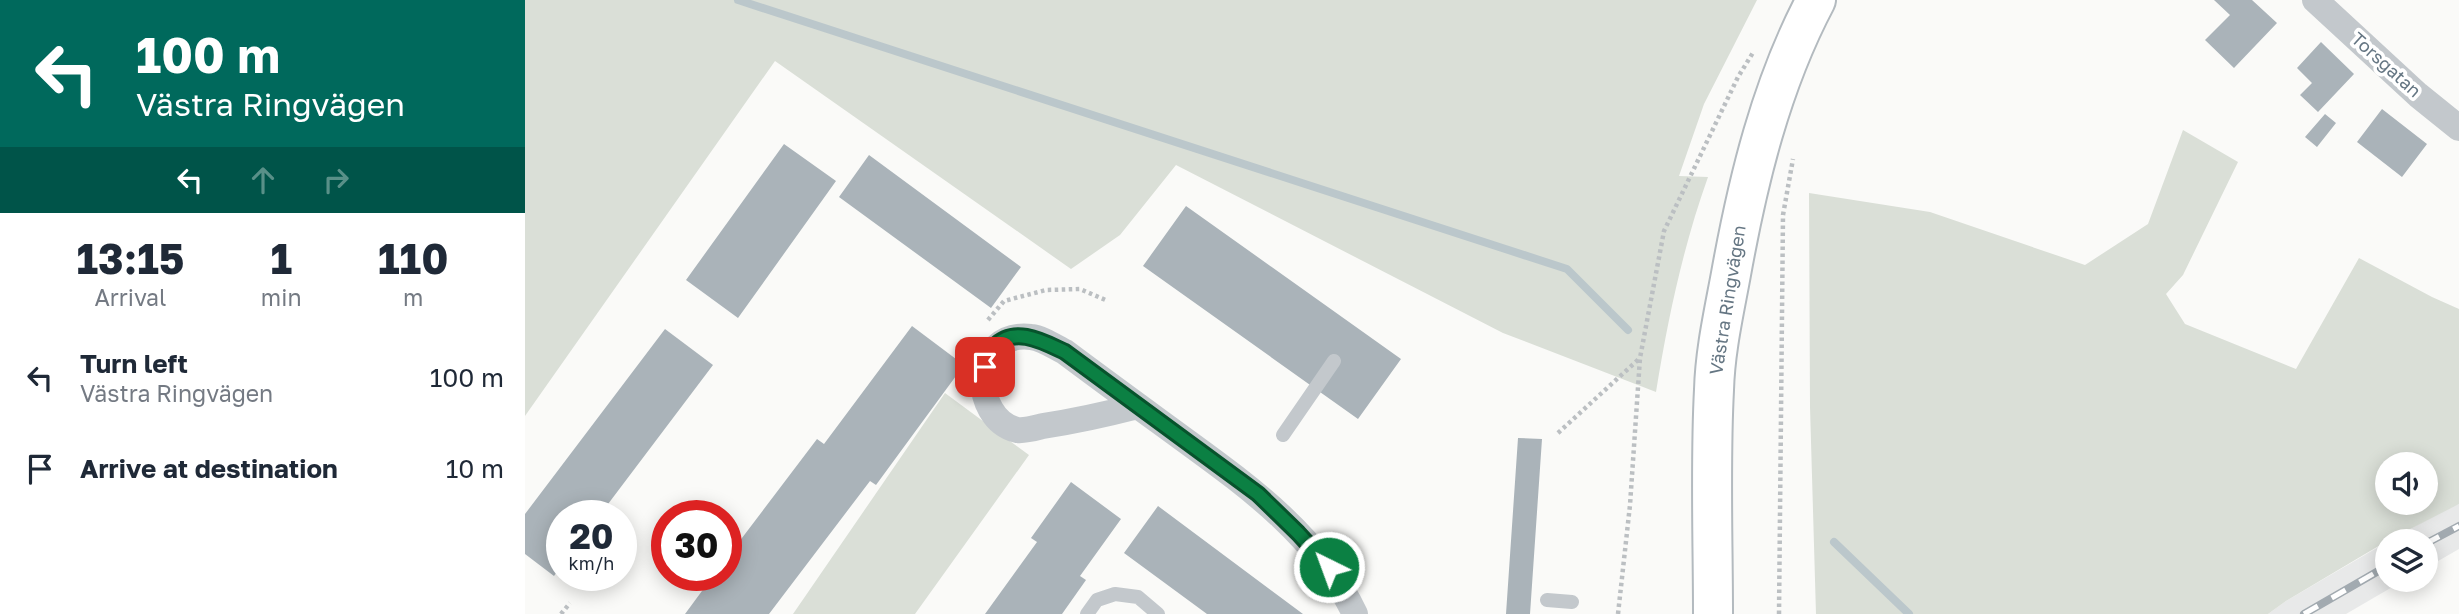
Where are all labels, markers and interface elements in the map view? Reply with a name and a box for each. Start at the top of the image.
text: 100 m [136,25,280,84]
street label: Torsgatan [2347,27,2426,101]
icon: left [21,28,112,119]
text: Västra Ringvägen [136,85,405,123]
icon: left [171,161,209,199]
icon: ahead [244,161,282,199]
icon: right [317,161,355,199]
street label: Västra Ringvägen [1704,223,1750,376]
text: 13:15 [76,233,184,283]
text: 1 [270,233,292,283]
text: 110 [378,233,449,283]
text: Arrival [94,283,166,311]
text: min [261,283,302,311]
text: m [403,283,423,311]
pin [955,337,1015,397]
text: Turn left [80,348,188,379]
icon: arrive [966,348,1004,386]
icon: left [21,359,59,397]
text: 100 m [430,362,504,393]
text: Västra Ringvägen [80,379,273,407]
icon: arrive [21,450,59,488]
map controls [2375,452,2438,592]
button: sound [2375,452,2438,515]
text: Arrive at destination [80,453,338,484]
text: 10 m [446,453,504,484]
speed limit sign: 30 [651,500,742,591]
text: 20 [569,515,614,557]
button: layers [2375,529,2438,592]
position arrow [1292,530,1366,604]
text: km/h [569,552,614,574]

